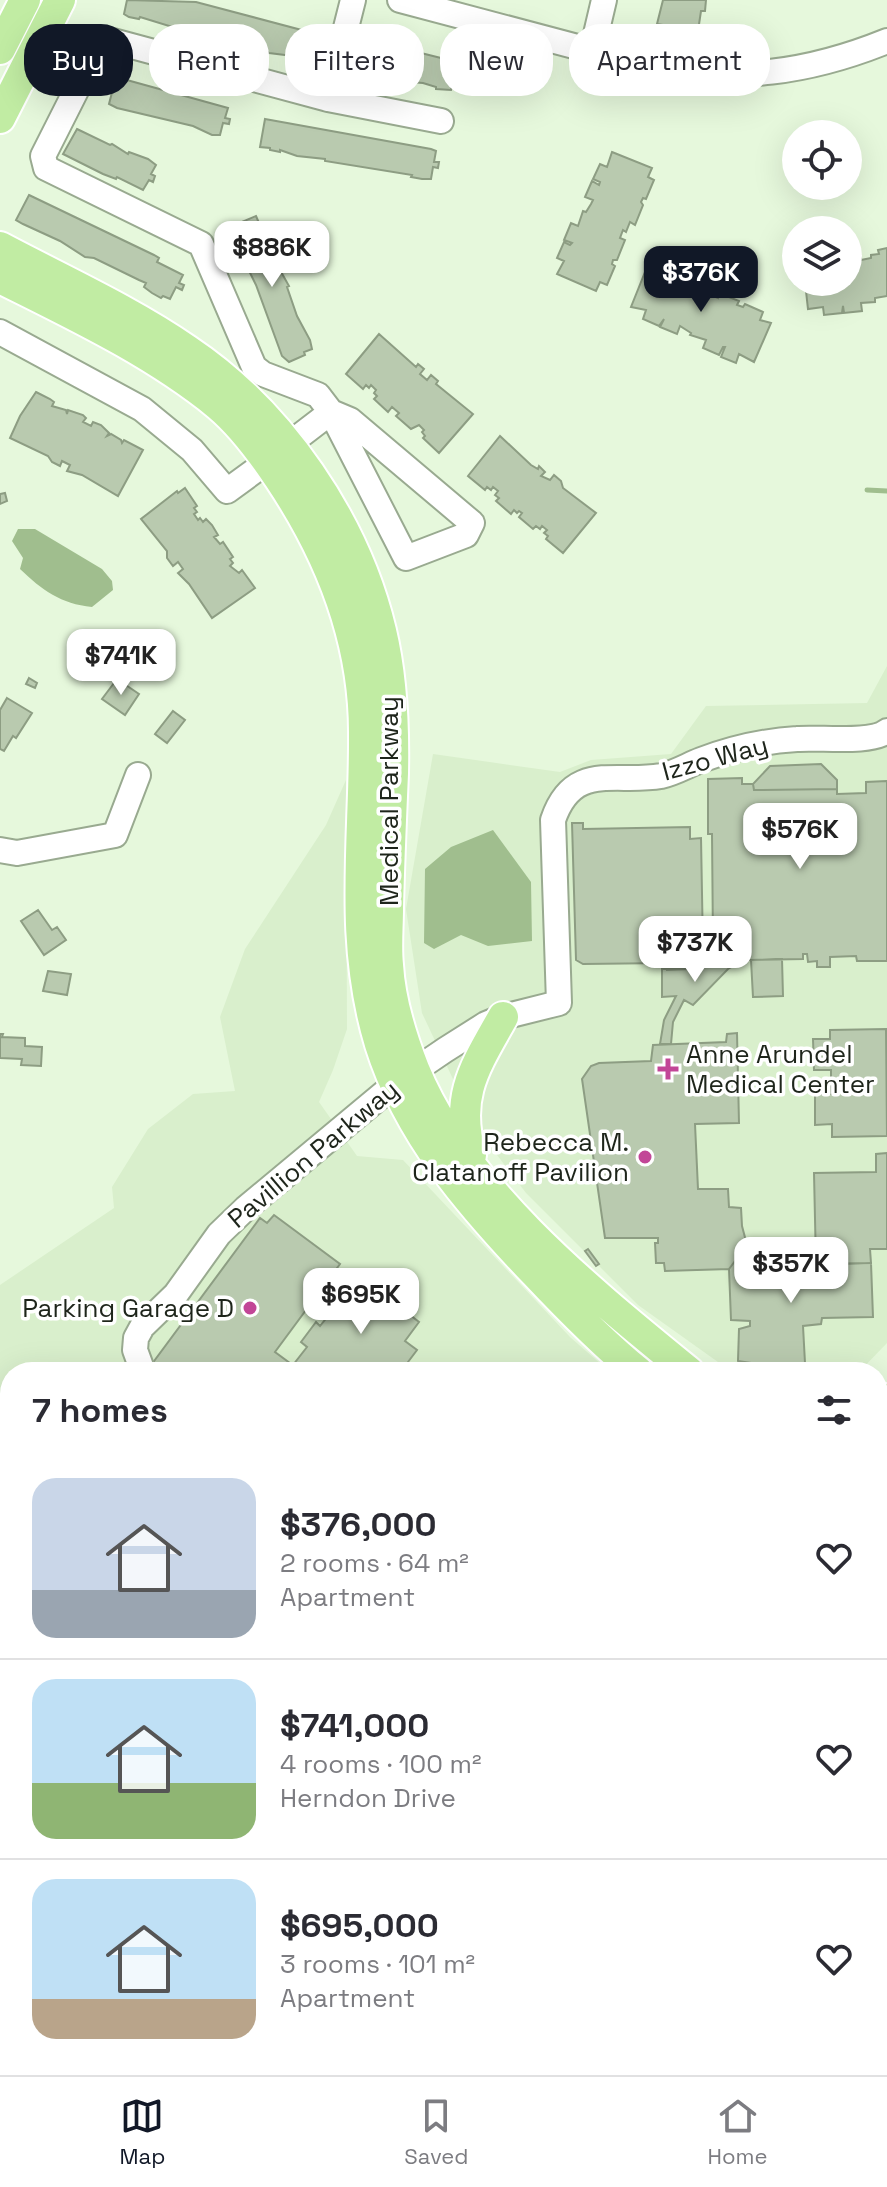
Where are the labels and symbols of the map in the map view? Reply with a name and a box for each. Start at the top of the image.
pin: $886K [216,221,328,289]
pin: $376K [645,246,757,314]
pin: $741K [65,629,177,697]
street label: Medical Parkway [372,696,406,906]
street label: Izzo Way [658,728,772,788]
pin: $576K [744,803,856,871]
pin: $737K [639,916,751,984]
place label: Anne Arundel Medical Center [686,1037,875,1101]
marker: Anne Arundel Medical Center [657,1058,679,1080]
street label: Pavillion Parkway [220,1073,406,1235]
place label: Rebecca M. Clatanoff Pavilion [412,1125,629,1189]
marker: Rebecca M. Clatanoff Pavilion [636,1148,654,1166]
pin: $357K [735,1237,847,1305]
pin: $695K [305,1268,417,1336]
place label: Parking Garage D [22,1291,234,1325]
marker: Parking Garage D [241,1299,259,1317]

